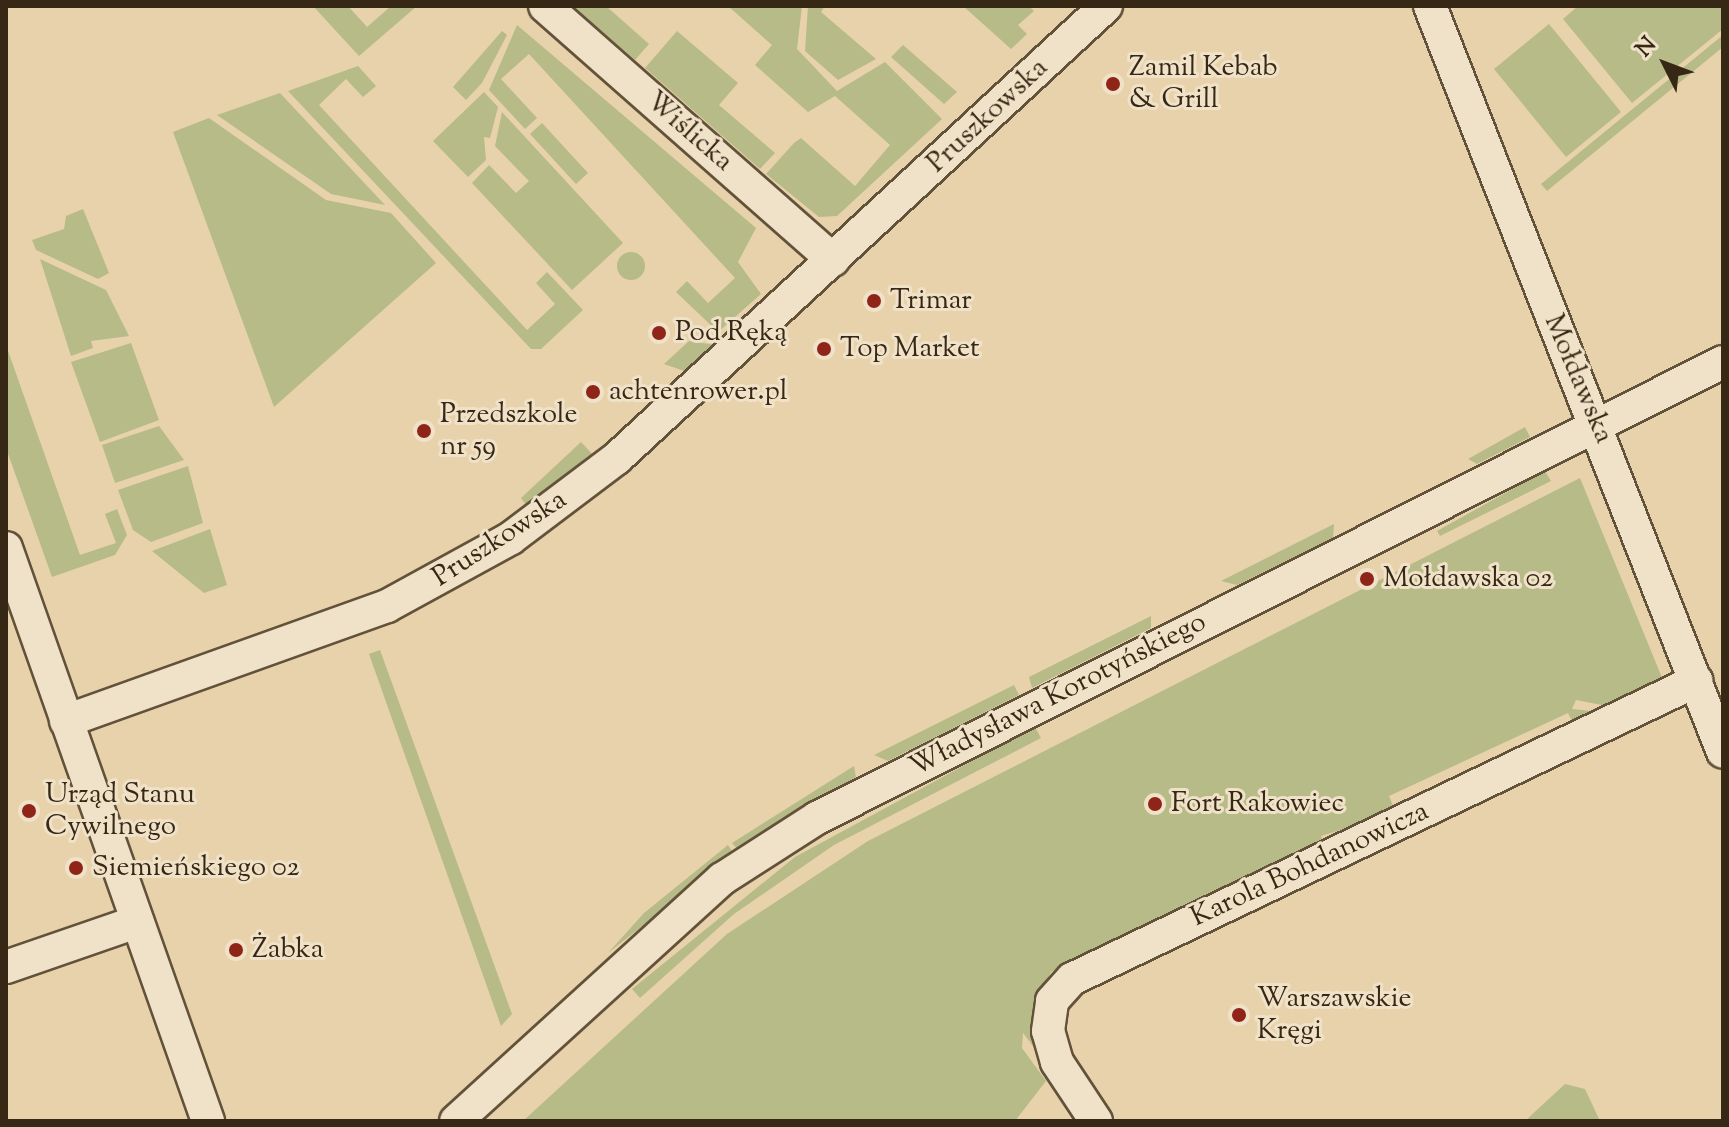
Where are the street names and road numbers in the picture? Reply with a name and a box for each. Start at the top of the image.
street label: Pruszkowska [921,52,1055,180]
street label: Wiślicka [638,85,740,179]
street label: Mołdawska [1536,310,1620,448]
street label: Pruszkowska [427,483,573,595]
street label: Władysława Korotyńskiego [904,606,1212,784]
street label: Karola Bohdanowicza [1186,795,1434,935]

